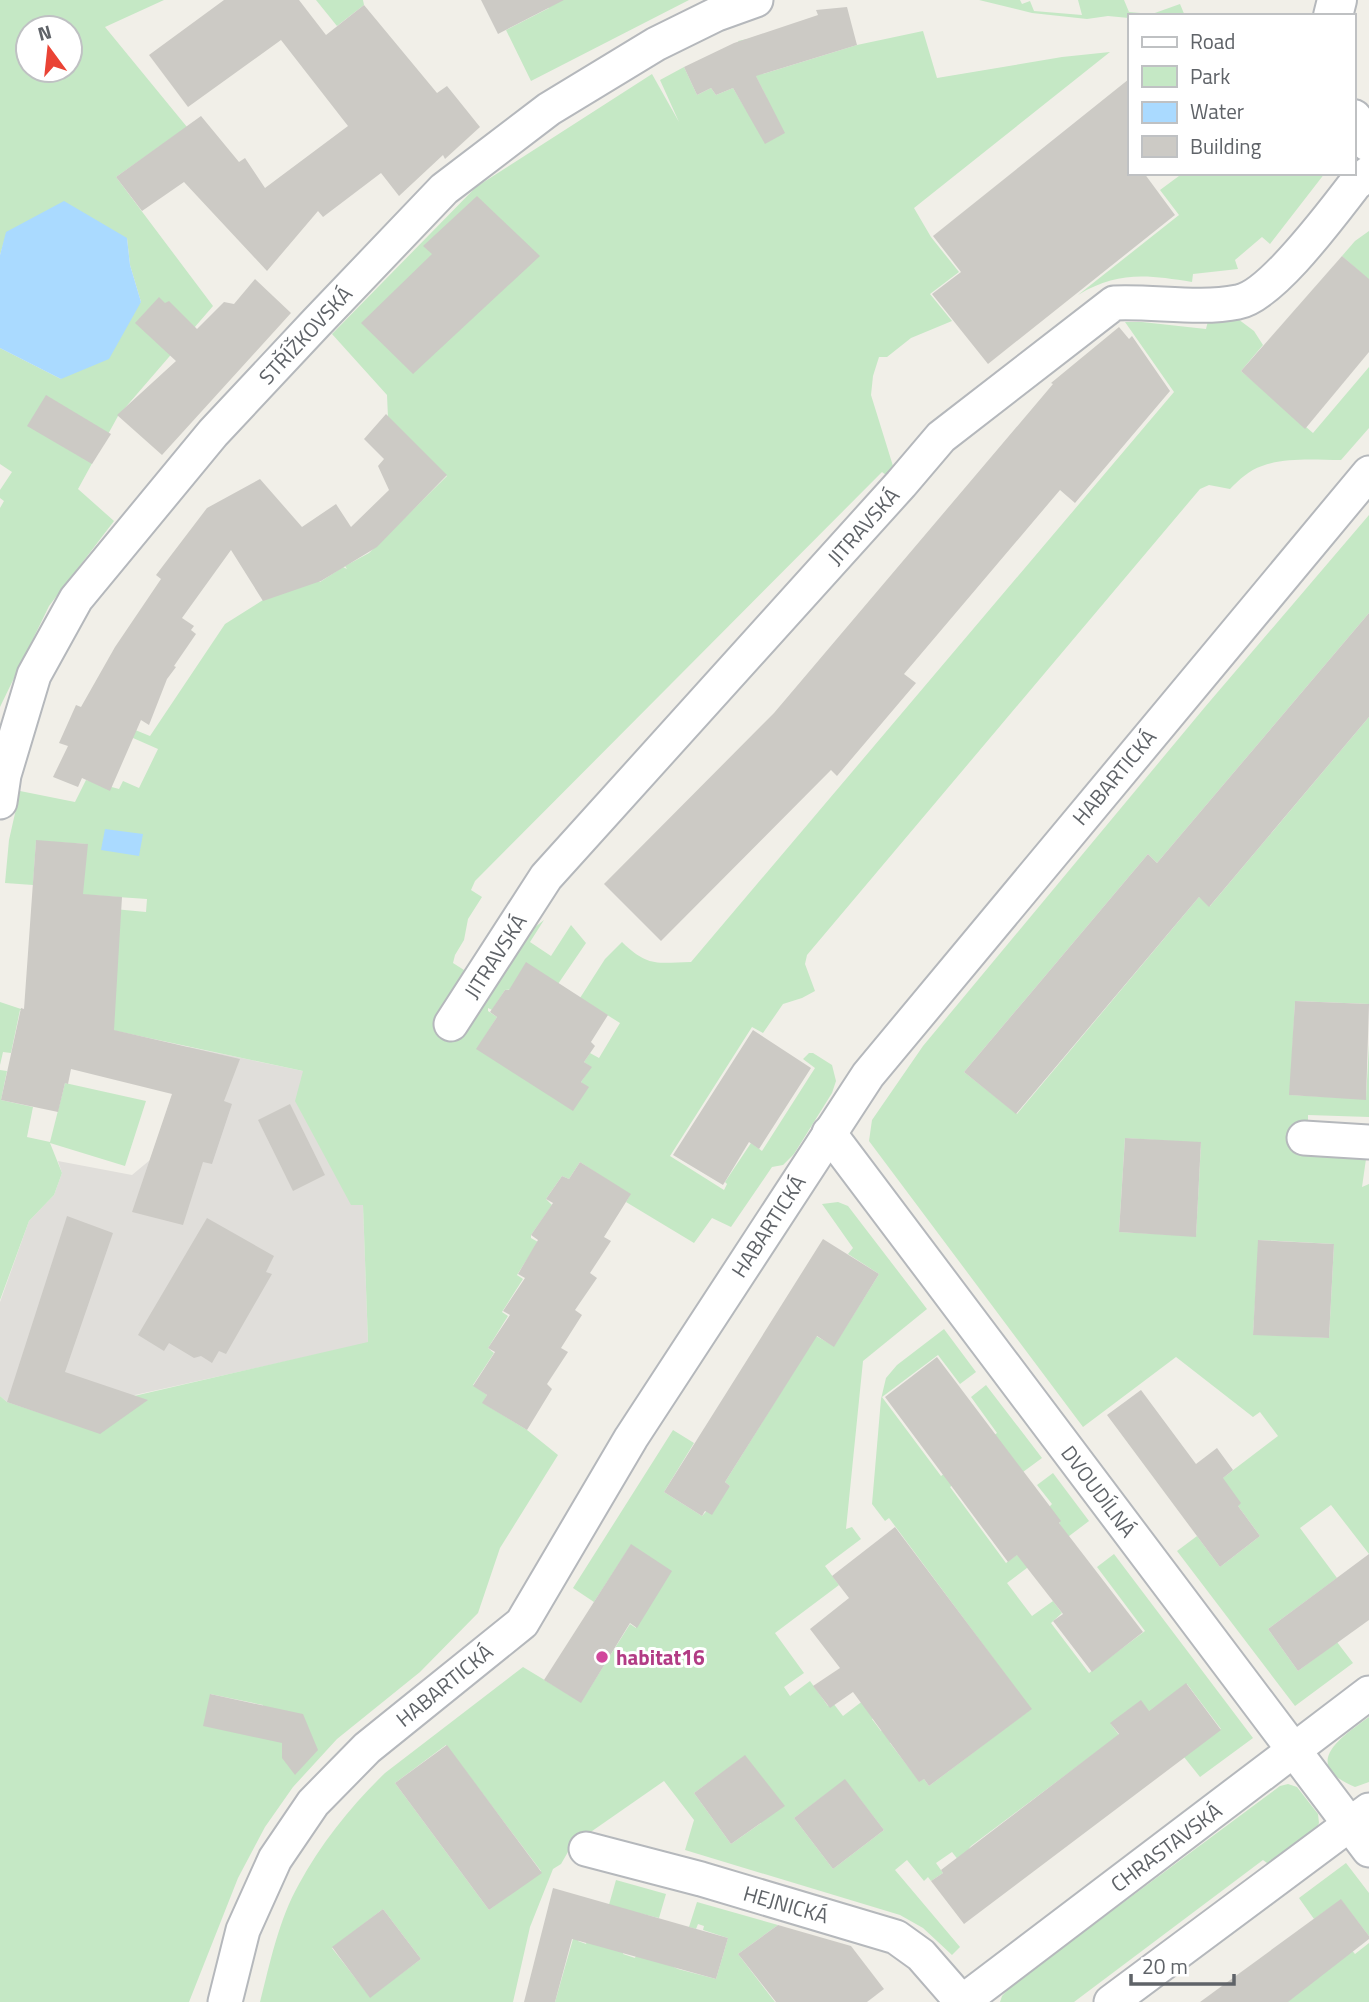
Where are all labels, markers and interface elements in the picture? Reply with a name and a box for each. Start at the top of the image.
north arrow [14,14,84,84]
legend [1128,14,1355,175]
text: N [34,16,55,48]
text: Road [1190,25,1235,57]
text: Park [1190,60,1230,92]
text: Water [1190,95,1244,127]
text: Building [1190,130,1262,162]
street label: STŘÍŽKOVSKÁ [251,278,360,392]
street label: JITRAVSKÁ [819,480,907,572]
street label: HABARTICKÁ [1064,722,1164,832]
street label: JITRAVSKÁ [456,907,535,1005]
street label: HABARTICKÁ [723,1168,813,1284]
street label: DVOUDÍLNÁ [1054,1438,1145,1544]
street label: HABARTICKÁ [389,1636,500,1734]
place label: habitat16 [616,1641,705,1673]
marker: habitat16 [594,1649,610,1665]
street label: CHRASTAVSKÁ [1104,1794,1229,1900]
street label: HEJNICKÁ [740,1877,833,1932]
scale bar [1131,1942,1234,1986]
text: 20 m [1142,1950,1188,1982]

